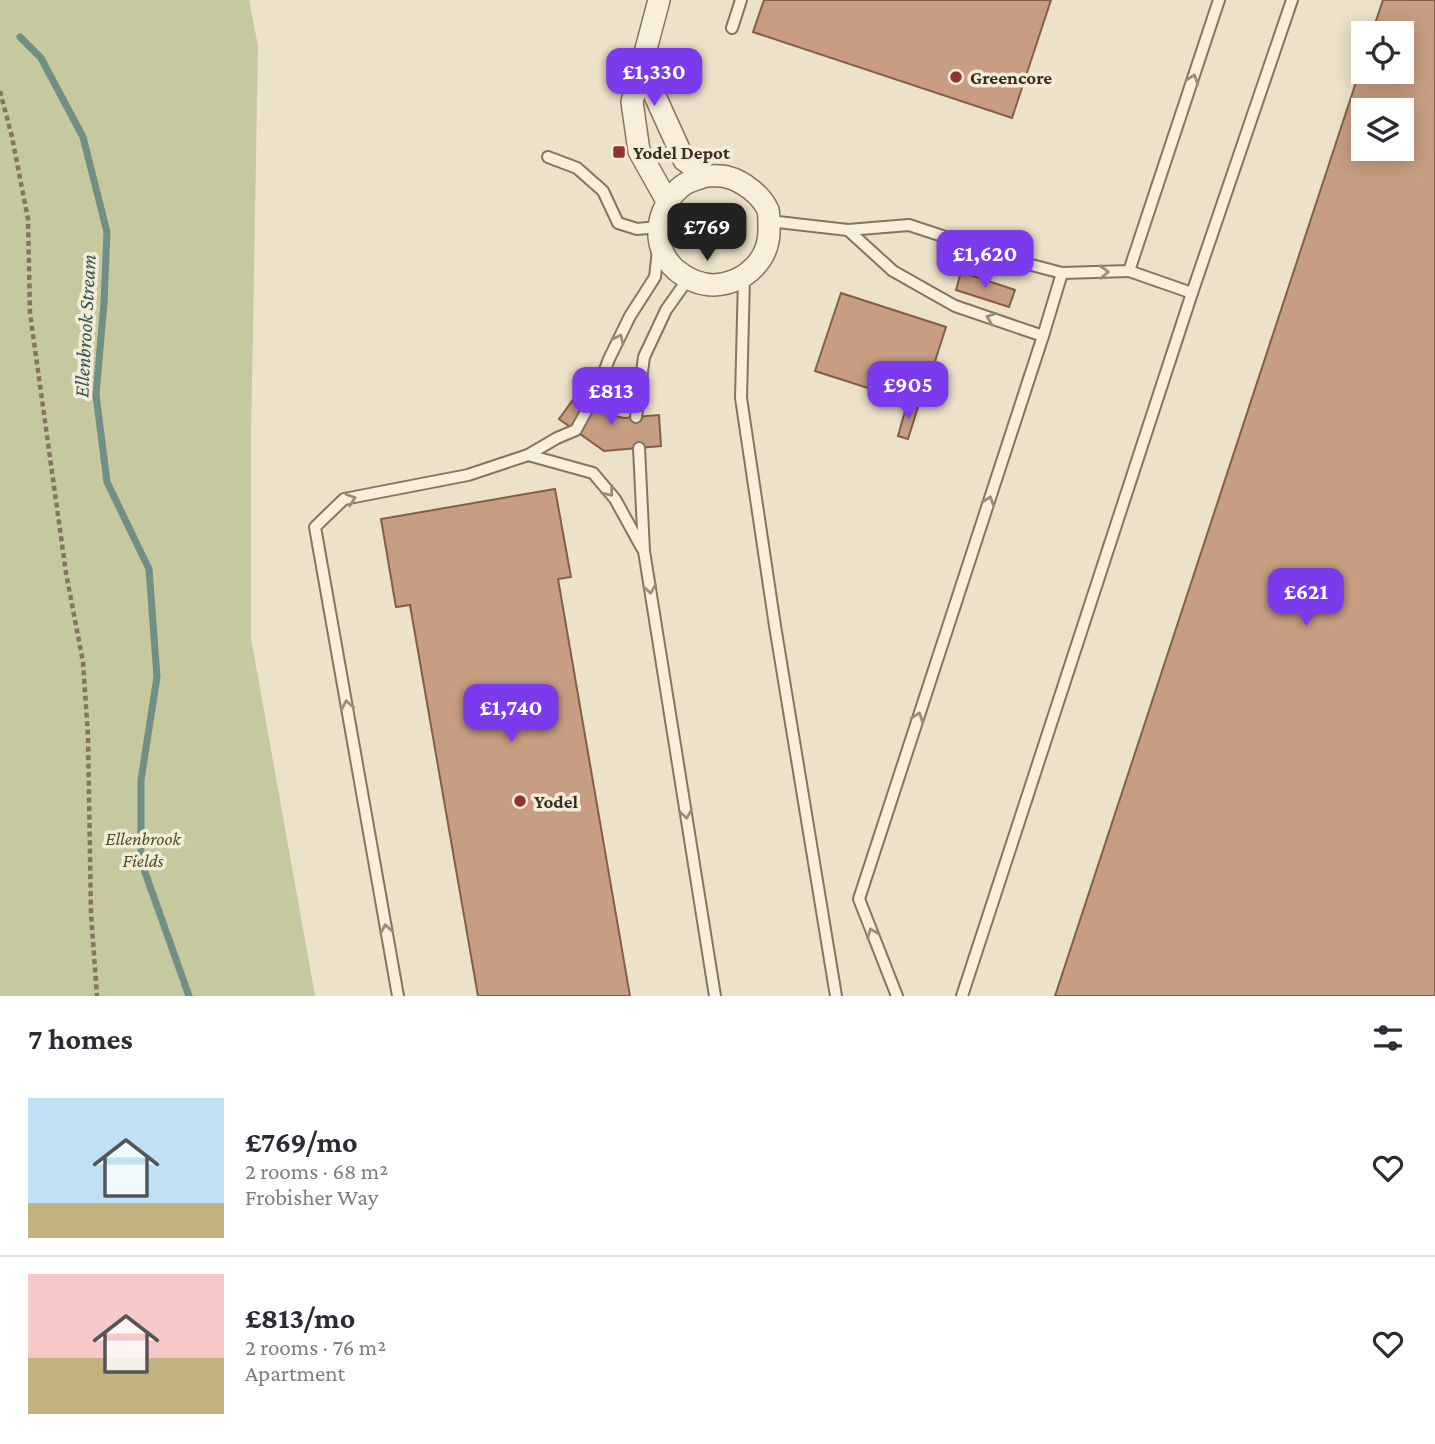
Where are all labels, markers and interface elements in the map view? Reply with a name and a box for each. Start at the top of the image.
map controls [1351,21,1414,161]
button: locate [1351,21,1414,84]
pin: £1,330 [597,48,711,108]
text: £1,330 [622,58,686,84]
place label: Greencore [970,67,1052,88]
marker: Greencore [948,69,964,85]
one-way arrow [1185,73,1199,85]
button: layers [1351,98,1414,161]
place label: Yodel Depot [633,142,730,163]
marker: Yodel Depot [611,144,627,160]
pin: £769 [666,204,748,263]
text: £769 [683,213,731,239]
pin: £1,620 [928,230,1042,290]
text: £1,620 [953,240,1017,266]
water label: Ellenbrook Stream [69,254,101,398]
one-way arrow [1099,264,1110,279]
one-way arrow [985,312,998,326]
one-way arrow [611,334,625,346]
pin: £905 [867,362,949,421]
pin: £813 [570,368,652,427]
text: £905 [883,371,933,397]
text: £813 [588,377,634,403]
one-way arrow [600,485,613,497]
one-way arrow [345,493,357,508]
one-way arrow [981,495,995,507]
pin: £621 [1265,568,1347,628]
text: £621 [1284,578,1328,604]
one-way arrow [642,583,657,595]
pin: £1,740 [454,684,568,744]
text: £1,740 [479,694,543,720]
one-way arrow [340,699,355,711]
one-way arrow [910,711,925,723]
place label: Yodel [534,791,579,812]
marker: Yodel [512,793,528,809]
one-way arrow [678,808,693,820]
park label: Ellenbrook Fields [105,828,182,871]
one-way arrow [379,923,394,935]
one-way arrow [867,927,881,939]
icon: filters [1369,1019,1407,1057]
text: 7 homes [28,1022,133,1055]
text: £769/mo [245,1125,358,1158]
icon: home [84,1126,168,1210]
icon: heart [1369,1149,1407,1187]
text: 2 rooms · 68 m² [245,1158,388,1184]
text: Frobisher Way [245,1184,378,1210]
text: £813/mo [245,1301,355,1334]
icon: home [84,1302,168,1386]
icon: heart [1369,1325,1407,1363]
text: 2 rooms · 76 m² [245,1334,386,1360]
text: Apartment [245,1360,345,1386]

